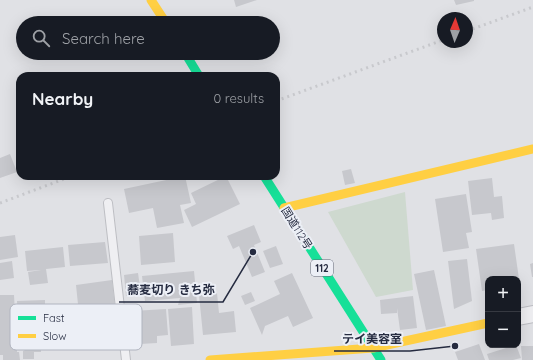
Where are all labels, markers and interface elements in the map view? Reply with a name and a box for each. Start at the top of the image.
north arrow [437,12,473,48]
search box [16,16,280,60]
icon: search [30,27,52,49]
text: Search here [62,29,145,48]
text: Nearby [32,88,93,109]
text: 0 results [213,90,264,106]
street label: 国道112号 [279,204,315,252]
road number: 112 [311,260,333,276]
map controls [485,276,521,348]
button: + [485,276,521,312]
callout: 蕎麦切り きち弥 [119,278,223,302]
text: 蕎麦切り きち弥 [127,282,215,297]
legend [10,304,142,350]
text: Fast [43,311,65,325]
button: − [485,312,521,348]
callout: テイ美容室 [334,327,410,351]
text: Slow [43,329,67,343]
text: テイ美容室 [342,331,402,346]

